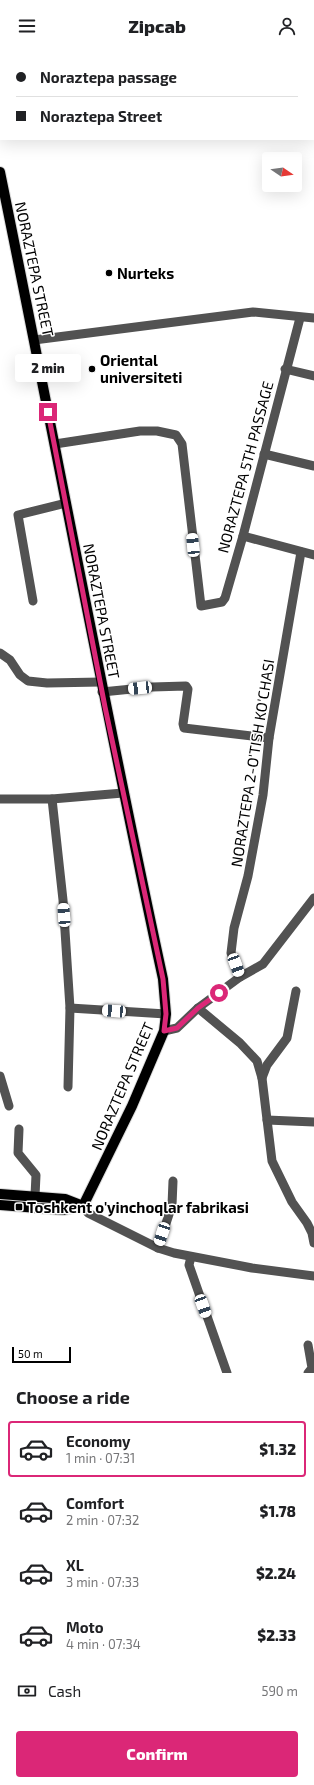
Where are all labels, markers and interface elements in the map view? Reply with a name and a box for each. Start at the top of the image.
icon: menu [16,15,38,37]
text: Zipcab [128,15,186,37]
icon: person [276,15,298,37]
text: Noraztepa passage [40,68,177,86]
text: Noraztepa Street [40,107,162,125]
north arrow [262,152,302,192]
map controls [262,152,302,192]
street label: NORAZTEPA STREET [12,200,58,338]
place label: Nurteks [117,264,174,282]
marker: Nurteks [104,268,114,278]
place label: Oriental universiteti [100,351,182,386]
callout: 2 min [15,354,81,382]
text: 2 min [31,360,65,376]
marker: Oriental universiteti [87,364,97,374]
street label: NORAZTEPA 5TH PASSAGE [213,379,277,555]
route end [39,403,57,421]
car [186,532,200,558]
street label: NORAZTEPA STREET [80,542,124,680]
street label: NORAZTEPA 2-O'TISH KO'CHASI [227,658,277,868]
car [127,681,153,695]
car [57,903,71,927]
car [226,952,246,978]
route start [210,984,228,1002]
car [102,1004,126,1018]
street label: NORAZTEPA STREET [87,1019,157,1153]
place label: Toshkent o'yinchoqlar fabrikasi [27,1198,249,1217]
marker: Toshkent o'yinchoqlar fabrikasi [14,1202,24,1212]
car [153,1221,171,1247]
car [193,1293,213,1319]
scale bar [12,1345,71,1364]
text: 50 m [18,1347,43,1360]
text: Choose a ride [16,1386,130,1408]
icon: car [18,1431,54,1467]
text: Economy [66,1432,131,1450]
text: $1.32 [259,1440,296,1458]
text: 1 min · 07:31 [66,1450,135,1466]
icon: car [18,1493,54,1529]
text: Comfort [66,1494,124,1512]
text: $1.78 [260,1502,296,1520]
text: 2 min · 07:32 [66,1512,139,1528]
icon: car [18,1555,54,1591]
text: XL [66,1556,84,1574]
text: $2.24 [256,1564,296,1582]
text: 3 min · 07:33 [66,1574,139,1590]
icon: car [18,1617,54,1653]
text: Moto [66,1618,104,1636]
text: $2.33 [257,1626,296,1644]
text: 4 min · 07:34 [66,1636,141,1652]
icon: cash [16,1680,38,1702]
text: Cash [48,1682,81,1700]
text: 590 m [261,1683,298,1699]
button: Confirm [16,1731,298,1777]

